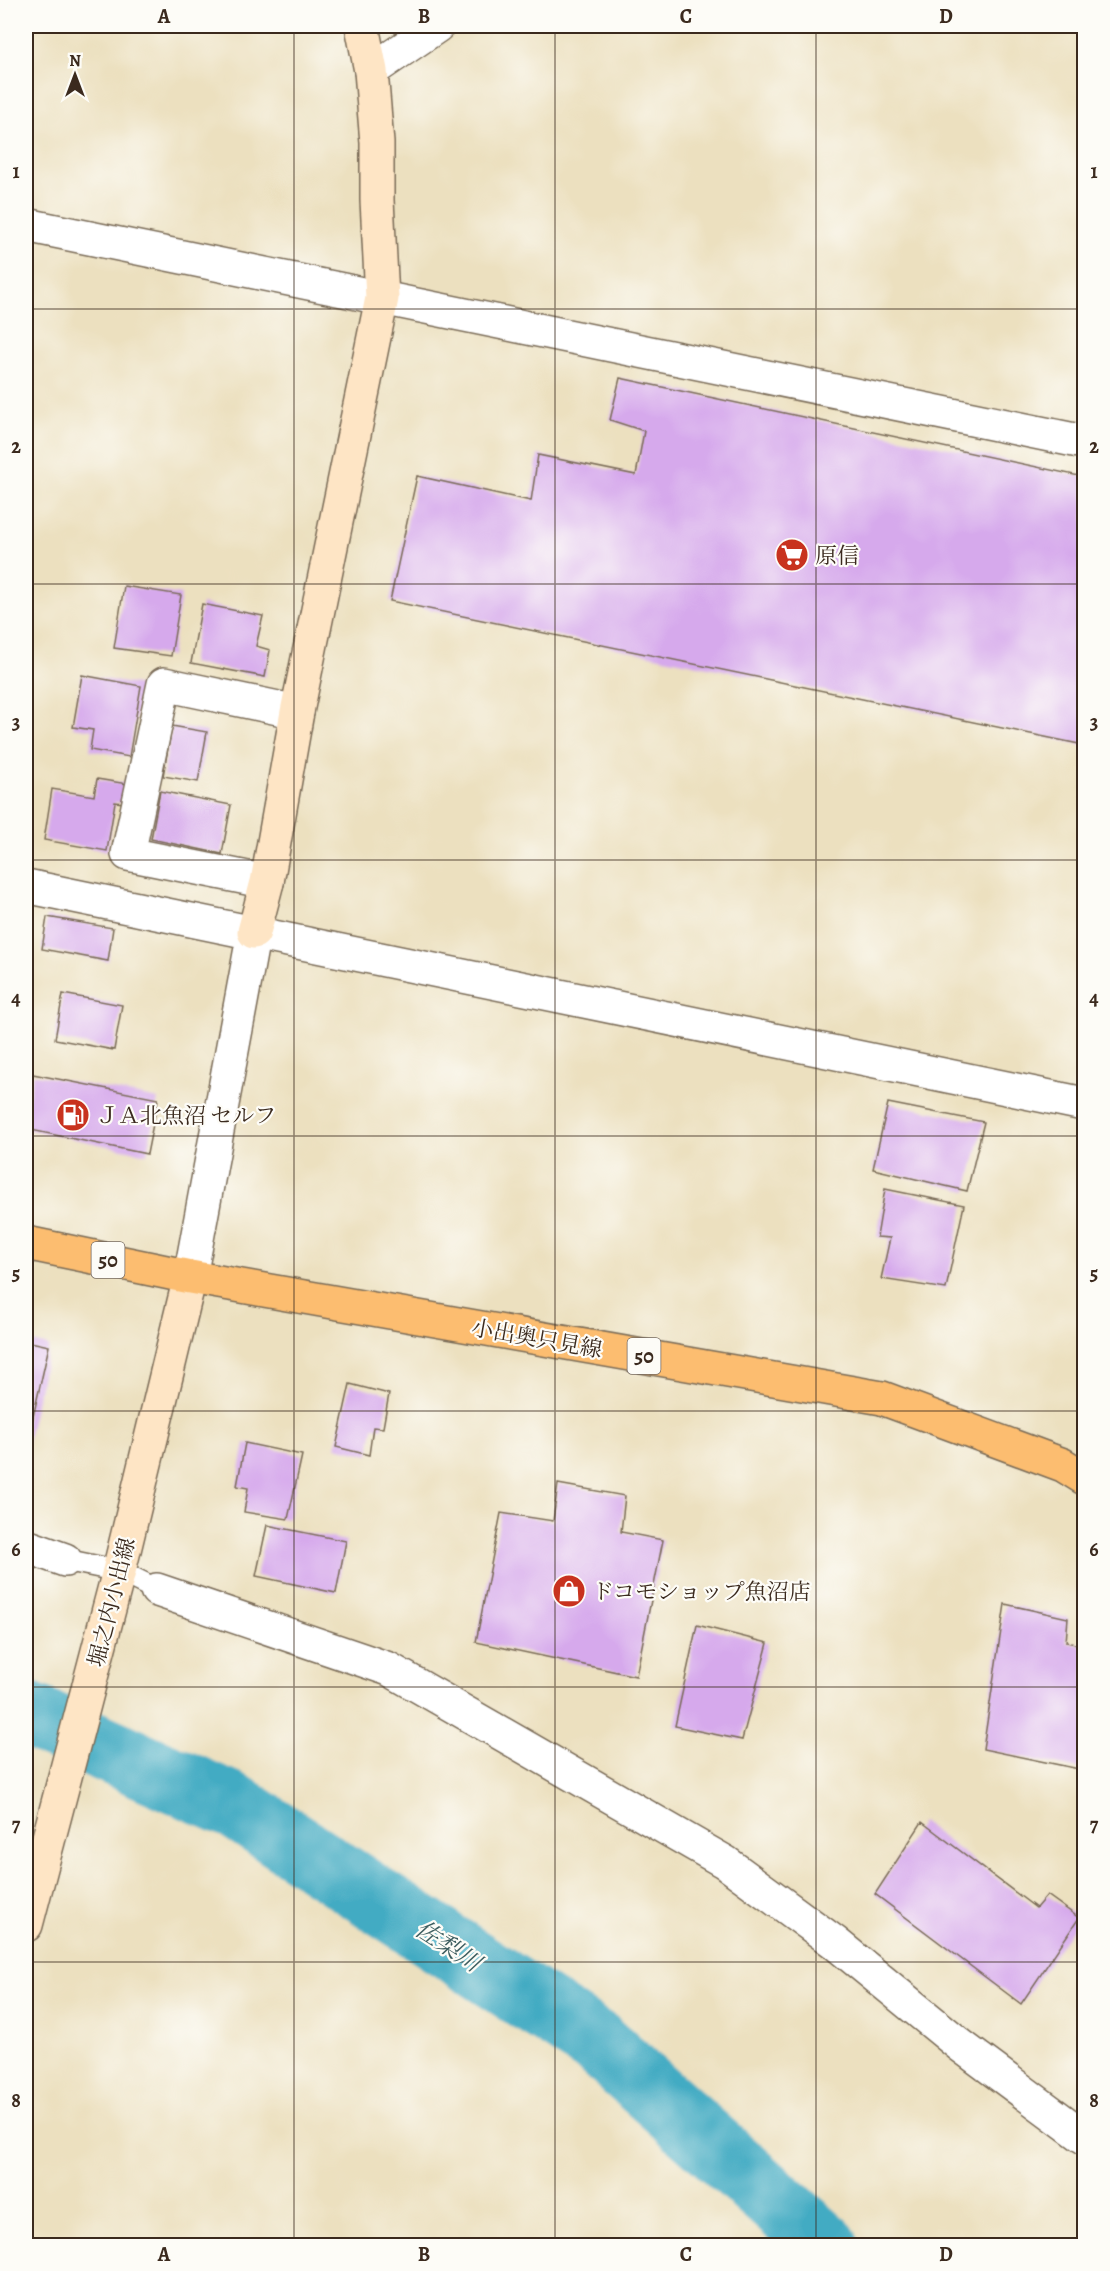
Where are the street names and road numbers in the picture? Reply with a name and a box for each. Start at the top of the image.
road number: 50 [92,1242,124,1278]
street label: 小出奥只見線 [469,1313,604,1365]
road number: 50 [628,1338,660,1374]
street label: 堀之内小出線 [81,1535,142,1670]

